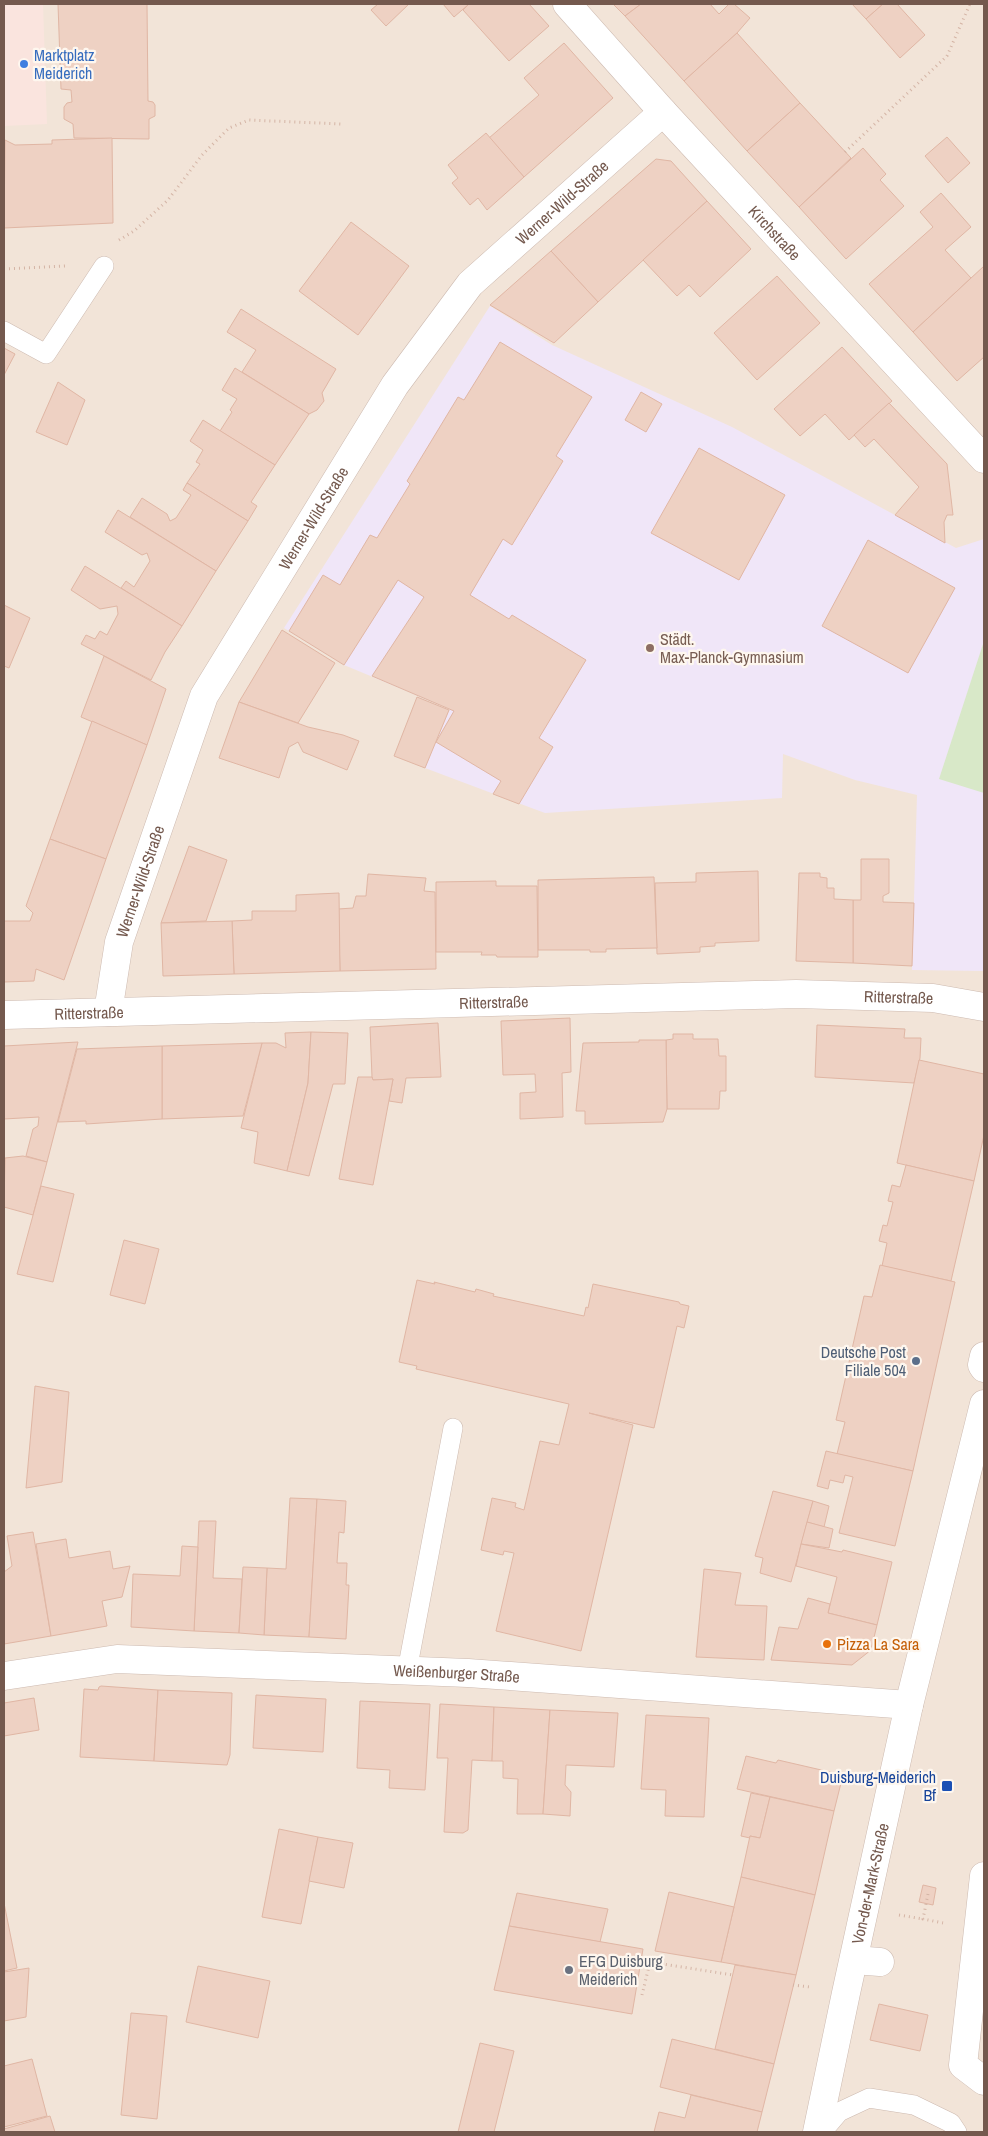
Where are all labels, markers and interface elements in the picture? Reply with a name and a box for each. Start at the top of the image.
place label: Marktplatz Meiderich [34,44,95,84]
marker: Marktplatz Meiderich [18,58,30,70]
street label: Werner-Wild-Straße [511,155,613,249]
street label: Kirchstraße [744,200,806,265]
street label: Werner-Wild-Straße [273,462,353,574]
place label: Städt. Max-Planck-Gymnasium [660,628,804,668]
marker: Städt. Max-Planck-Gymnasium [644,642,656,654]
street label: Werner-Wild-Straße [110,822,169,940]
street label: Ritterstraße [864,985,934,1009]
street label: Ritterstraße [459,990,529,1014]
street label: Ritterstraße [54,1001,124,1025]
place label: Deutsche Post Filiale 504 [821,1341,906,1381]
marker: Deutsche Post Filiale 504 [910,1355,922,1367]
place label: Pizza La Sara [837,1633,920,1655]
marker: Pizza La Sara [821,1638,833,1650]
street label: Weißenburger Straße [393,1659,520,1688]
place label: Duisburg-Meiderich Bf [820,1766,936,1806]
marker: Duisburg-Meiderich Bf [940,1779,954,1793]
street label: Von-der-Mark-Straße [846,1821,894,1946]
place label: EFG Duisburg Meiderich [579,1950,664,1990]
marker: EFG Duisburg Meiderich [563,1964,575,1976]

